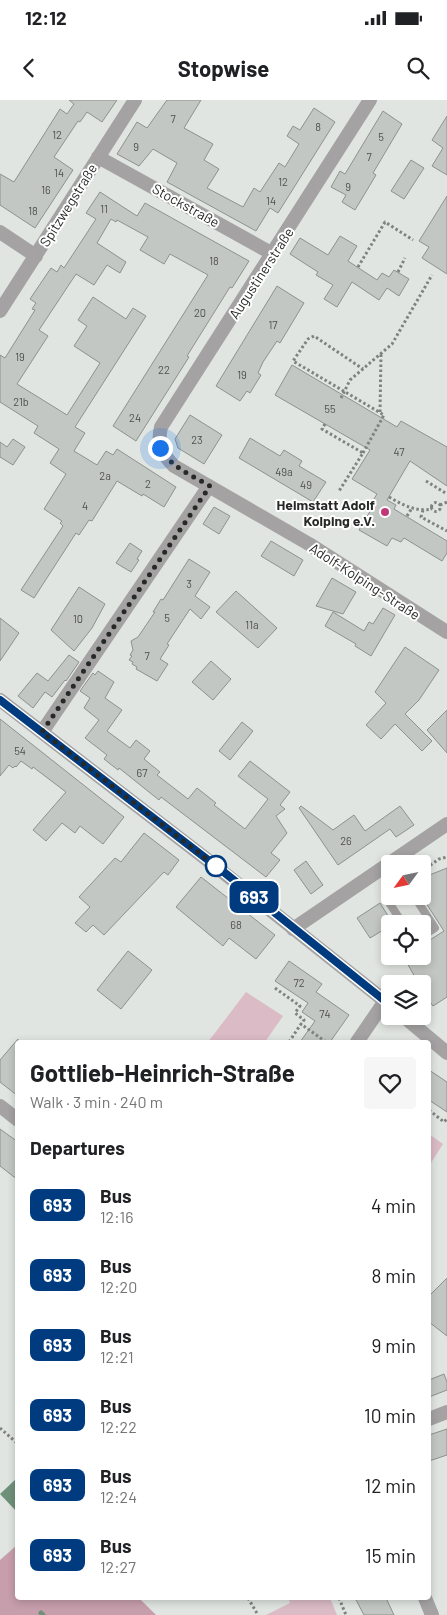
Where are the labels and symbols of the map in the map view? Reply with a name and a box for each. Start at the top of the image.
house number: 7 [170,112,176,125]
house number: 8 [315,120,321,133]
house number: 12 [52,128,62,141]
house number: 5 [378,130,384,143]
house number: 9 [133,140,139,153]
house number: 7 [366,150,372,163]
street label: Spitzwegstraße [36,160,100,250]
house number: 14 [54,166,64,179]
house number: 12 [278,175,288,188]
street label: Stockstraße [149,180,223,230]
house number: 9 [345,180,351,193]
house number: 16 [41,183,51,196]
house number: 14 [266,194,276,207]
house number: 11 [100,202,108,215]
house number: 18 [28,204,38,217]
street label: Augustinerstraße [225,224,297,322]
house number: 18 [209,254,219,267]
house number: 20 [194,306,206,319]
house number: 17 [268,318,278,331]
house number: 19 [15,350,25,363]
house number: 22 [158,363,170,376]
house number: 19 [237,368,247,381]
house number: 21b [13,395,29,408]
house number: 55 [324,402,336,415]
house number: 24 [129,411,141,424]
house number: 23 [191,433,203,446]
your location [148,436,173,461]
house number: 47 [394,445,404,458]
house number: 49a [275,465,293,478]
house number: 2a [99,469,111,482]
house number: 2 [145,477,151,490]
house number: 49 [300,478,312,491]
place label: Heimstatt Adolf Kolping e.V. [277,496,375,529]
house number: 4 [82,499,88,512]
marker: Heimstatt Adolf Kolping e.V. [379,506,391,518]
street label: Adolf-Kolping-Straße [307,539,423,623]
house number: 3 [186,577,192,590]
house number: 5 [164,611,170,624]
house number: 10 [73,612,83,625]
house number: 11a [245,618,259,631]
house number: 7 [144,649,150,662]
house number: 54 [14,744,26,757]
house number: 67 [137,766,147,779]
house number: 26 [340,834,352,847]
unlabelled marker [205,855,227,877]
north arrow [381,855,431,905]
line badge: 693 [225,881,283,913]
house number: 68 [230,918,242,931]
house number: 72 [293,976,305,989]
house number: 74 [319,1007,331,1020]

